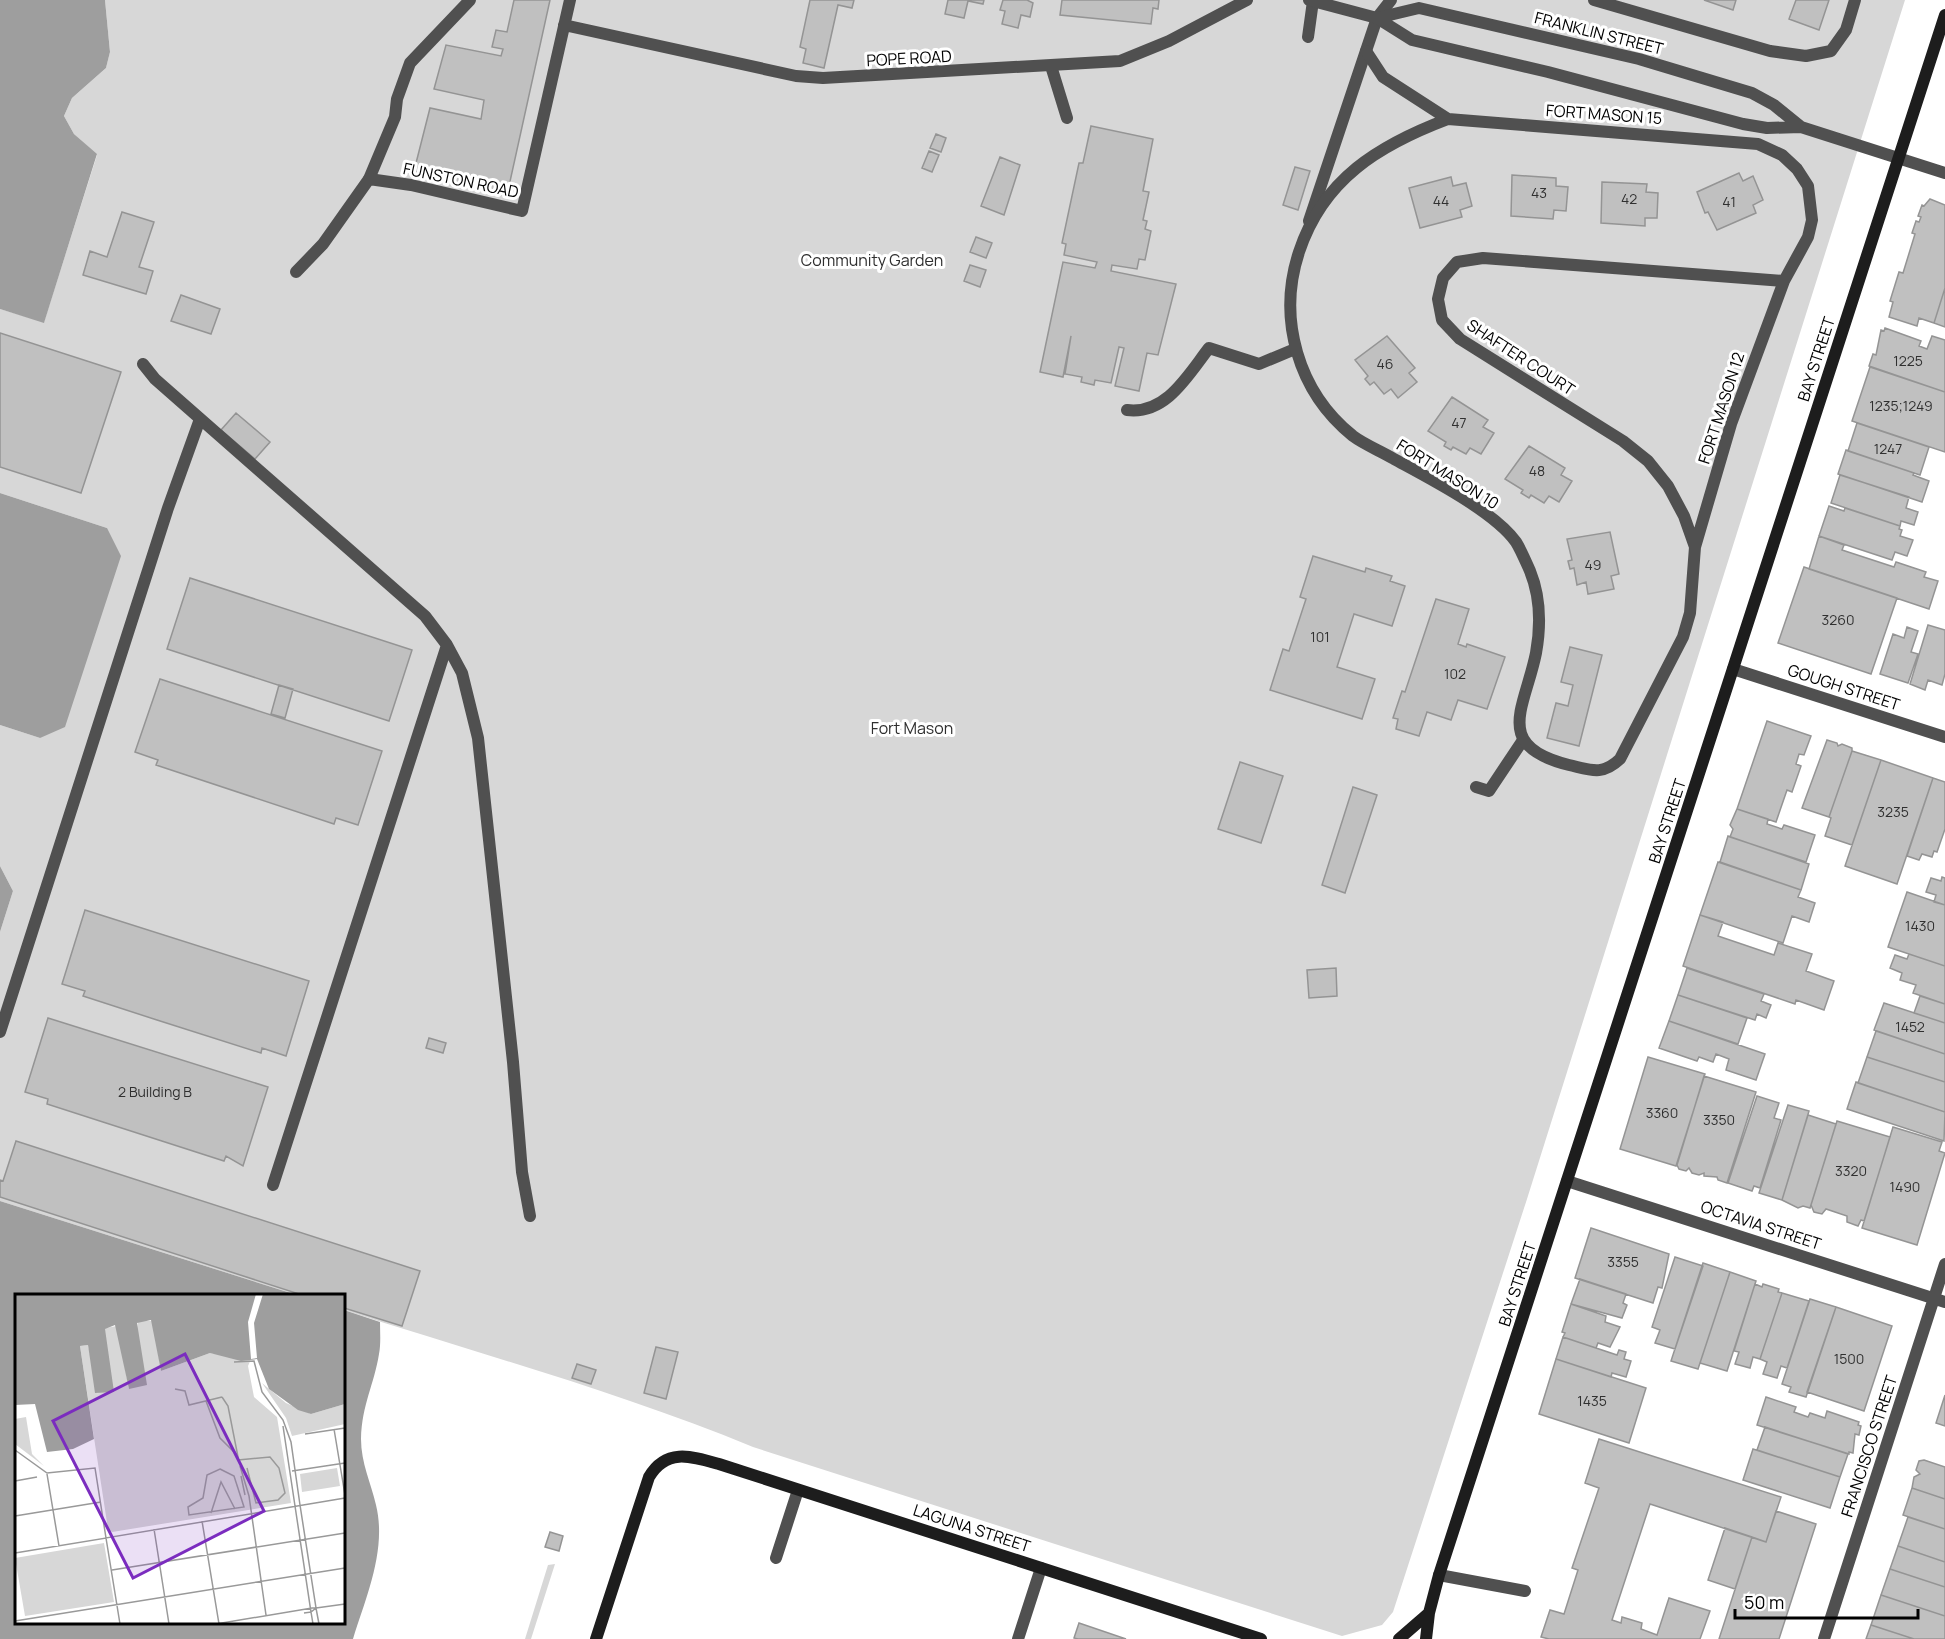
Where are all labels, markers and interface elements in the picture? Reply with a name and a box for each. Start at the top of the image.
street label: FRANKLIN STREET [1532,6,1666,60]
street label: POPE ROAD [866,45,952,71]
street label: FORT MASON 15 [1545,99,1663,129]
street label: FUNSTON ROAD [401,157,521,203]
house number: 43 [1531,183,1547,202]
house number: 42 [1621,189,1637,208]
house number: 44 [1433,191,1449,210]
house number: 41 [1722,192,1736,211]
park label: Community Garden [801,249,943,271]
street label: BAY STREET [1792,313,1840,404]
street label: SHAFTER COURT [1463,314,1580,400]
street label: FORT MASON 12 [1693,349,1749,467]
house number: 1225 [1893,351,1923,370]
house number: 46 [1377,354,1393,373]
house number: 1235;1249 [1869,396,1933,415]
house number: 47 [1451,413,1467,432]
street label: FORT MASON 10 [1393,434,1503,514]
house number: 1247 [1874,439,1902,458]
house number: 48 [1529,461,1545,480]
house number: 49 [1585,555,1601,574]
house number: 3260 [1822,610,1854,629]
house number: 101 [1310,627,1330,646]
street label: GOUGH STREET [1785,658,1903,716]
house number: 102 [1444,664,1466,683]
park label: Fort Mason [871,717,953,739]
street label: BAY STREET [1643,775,1691,866]
house number: 3235 [1877,802,1909,821]
house number: 1430 [1905,916,1935,935]
house number: 1452 [1895,1017,1925,1036]
house number: 2 Building B [118,1082,192,1101]
house number: 3360 [1646,1103,1678,1122]
house number: 3350 [1703,1110,1735,1129]
house number: 3320 [1835,1161,1867,1180]
house number: 1490 [1890,1177,1920,1196]
street label: OCTAVIA STREET [1698,1195,1824,1255]
street label: BAY STREET [1493,1238,1541,1329]
house number: 3355 [1607,1252,1639,1271]
inset map [15,1294,345,1624]
house number: 1500 [1834,1349,1864,1368]
street label: FRANCISCO STREET [1836,1372,1902,1520]
house number: 1435 [1577,1391,1607,1410]
street label: LAGUNA STREET [911,1499,1034,1557]
scale bar [1735,1582,1918,1620]
text: 50 m [1744,1590,1784,1614]

